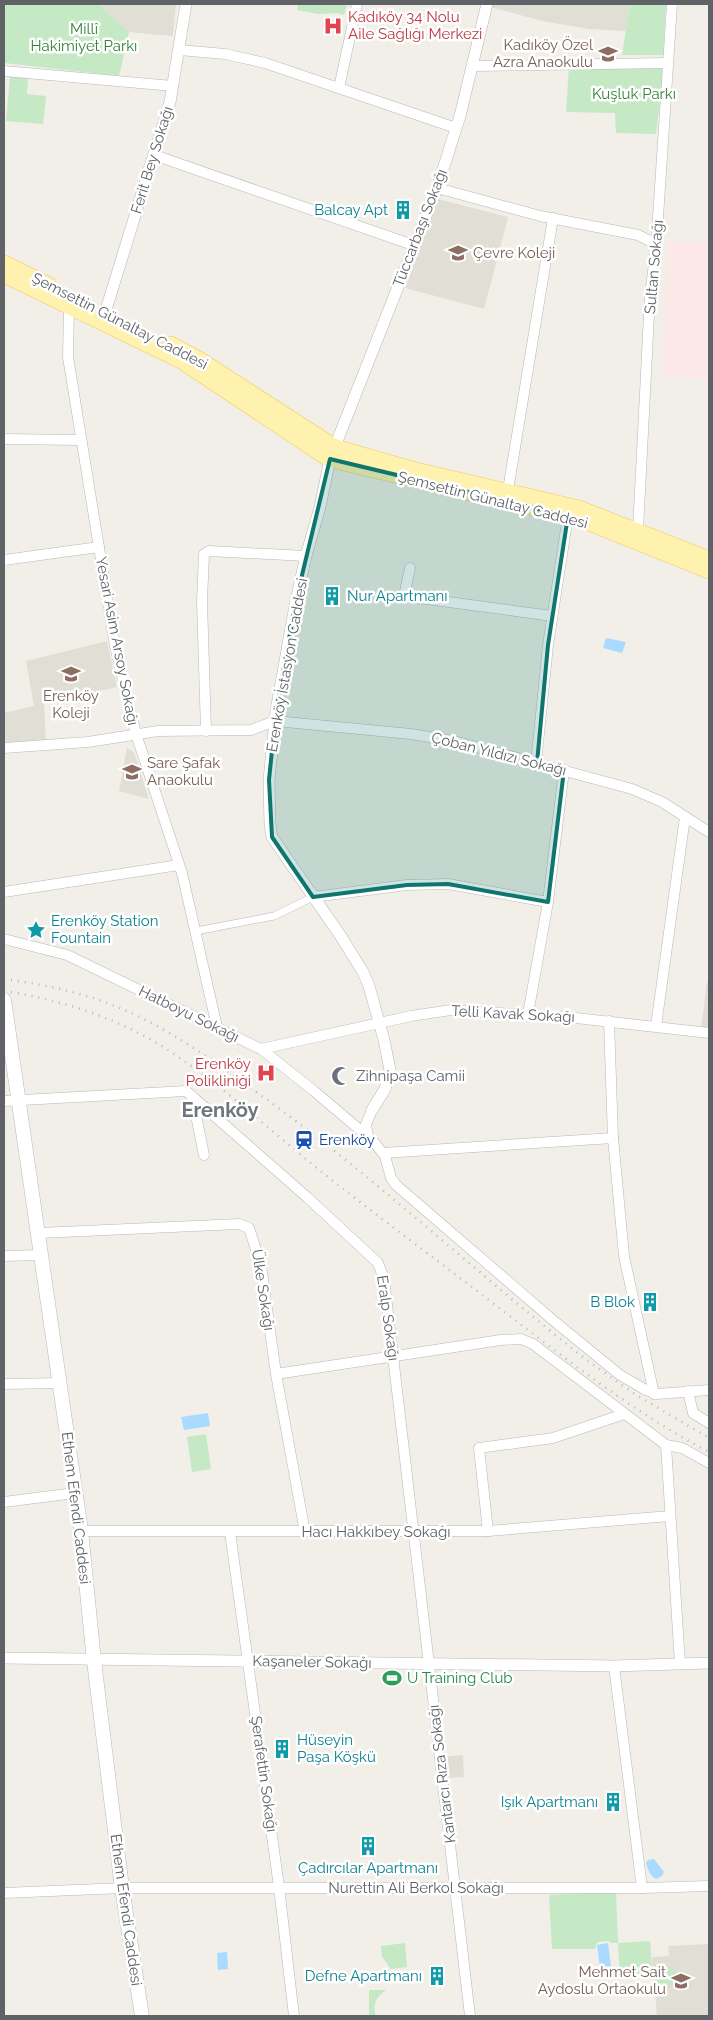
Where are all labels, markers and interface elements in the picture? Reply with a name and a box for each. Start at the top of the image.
place label: Kadıköy 34 Nolu Aile Sağlığı Merkezi [348,8,482,43]
hospital icon: Kadıköy 34 Nolu Aile Sağlığı Merkezi [322,15,344,37]
park label: Millî Hakimiyet Parkı [31,20,137,55]
place label: Kadıköy Özel Azra Anaokulu [493,35,594,71]
school or university icon: Kadıköy Özel Azra Anaokulu [597,43,619,65]
park label: Kuşluk Parkı [592,85,676,103]
street label: Ferit Bey Sokağı [127,104,177,216]
street label: Tüccarbaşı Sokağı [389,166,451,290]
building icon: Balcay Apt [392,199,414,221]
place label: Balcay Apt [314,201,388,219]
street label: Sultan Sokağı [641,219,667,315]
school or university icon: Çevre Koleji [447,242,469,264]
place label: Çevre Koleji [473,244,555,262]
street label: Şemsettin Günaltay Caddesi [29,269,211,373]
street label: Şemsettin Günaltay Caddesi [396,468,590,532]
street label: Yesari Asim Arsoy Sokağı [92,555,142,727]
street label: Erenköy İstasyon Caddesi [262,576,311,753]
building icon: Nur Apartmanı [321,585,343,607]
place label: Nur Apartmanı [347,587,448,605]
school or university icon: Erenköy Koleji [60,663,82,685]
place label: Erenköy Koleji [43,687,99,722]
street label: Çoban Yıldızı Sokağı [430,729,568,779]
place label: Sare Şafak Anaokulu [147,754,220,789]
school or university icon: Sare Şafak Anaokulu [121,761,143,783]
place label: Erenköy Station Fountain [51,912,158,947]
place icon: Erenköy Station Fountain [25,919,47,941]
street label: Hatboyu Sokağı [136,982,242,1046]
street label: Telli Kavak Sokağı [451,1002,575,1026]
place label: Erenköy Polikliniği [186,1055,251,1090]
hospital icon: Erenköy Polikliniği [255,1062,277,1084]
mosque icon: Zihnipaşa Camii [330,1065,352,1087]
place label: Zihnipaşa Camii [356,1067,465,1085]
district label: Erenköy [182,1098,258,1122]
station icon: Erenköy [293,1129,315,1151]
place label: Erenköy [319,1131,375,1149]
street label: Ülke Sokağı [248,1248,279,1332]
street label: Eralp Sokağı [373,1274,403,1362]
building icon: B Blok [639,1291,661,1313]
place label: B Blok [590,1293,635,1311]
street label: Ethem Efendi Caddesi [58,1431,94,1585]
street label: Hacı Hakkıbey Sokağı [302,1523,450,1541]
street label: Kaşaneler Sokağı [252,1652,372,1672]
sports icon: U Training Club [381,1667,403,1689]
place label: U Training Club [407,1669,513,1687]
street label: Kantarcı Rıza Sokağı [425,1704,459,1844]
street label: Şerafettin Sokağı [247,1715,281,1833]
place label: Hüseyin Paşa Köşkü [297,1731,376,1766]
building icon: Hüseyin Paşa Köşkü [271,1738,293,1760]
building icon: Işık Apartmanı [602,1791,624,1813]
place label: Işık Apartmanı [501,1793,598,1811]
street label: Ethem Efendi Caddesi [106,1833,146,1987]
building icon: Çadırcılar Apartmanı [357,1835,379,1857]
place label: Çadırcılar Apartmanı [298,1859,438,1877]
street label: Nurettin Ali Berkol Sokağı [328,1879,504,1897]
place label: Mehmet Sait Aydoslu Ortaokulu [538,1963,666,1998]
building icon: Defne Apartmanı [426,1965,448,1987]
place label: Defne Apartmanı [305,1967,422,1985]
school or university icon: Mehmet Sait Aydoslu Ortaokulu [670,1970,692,1992]

